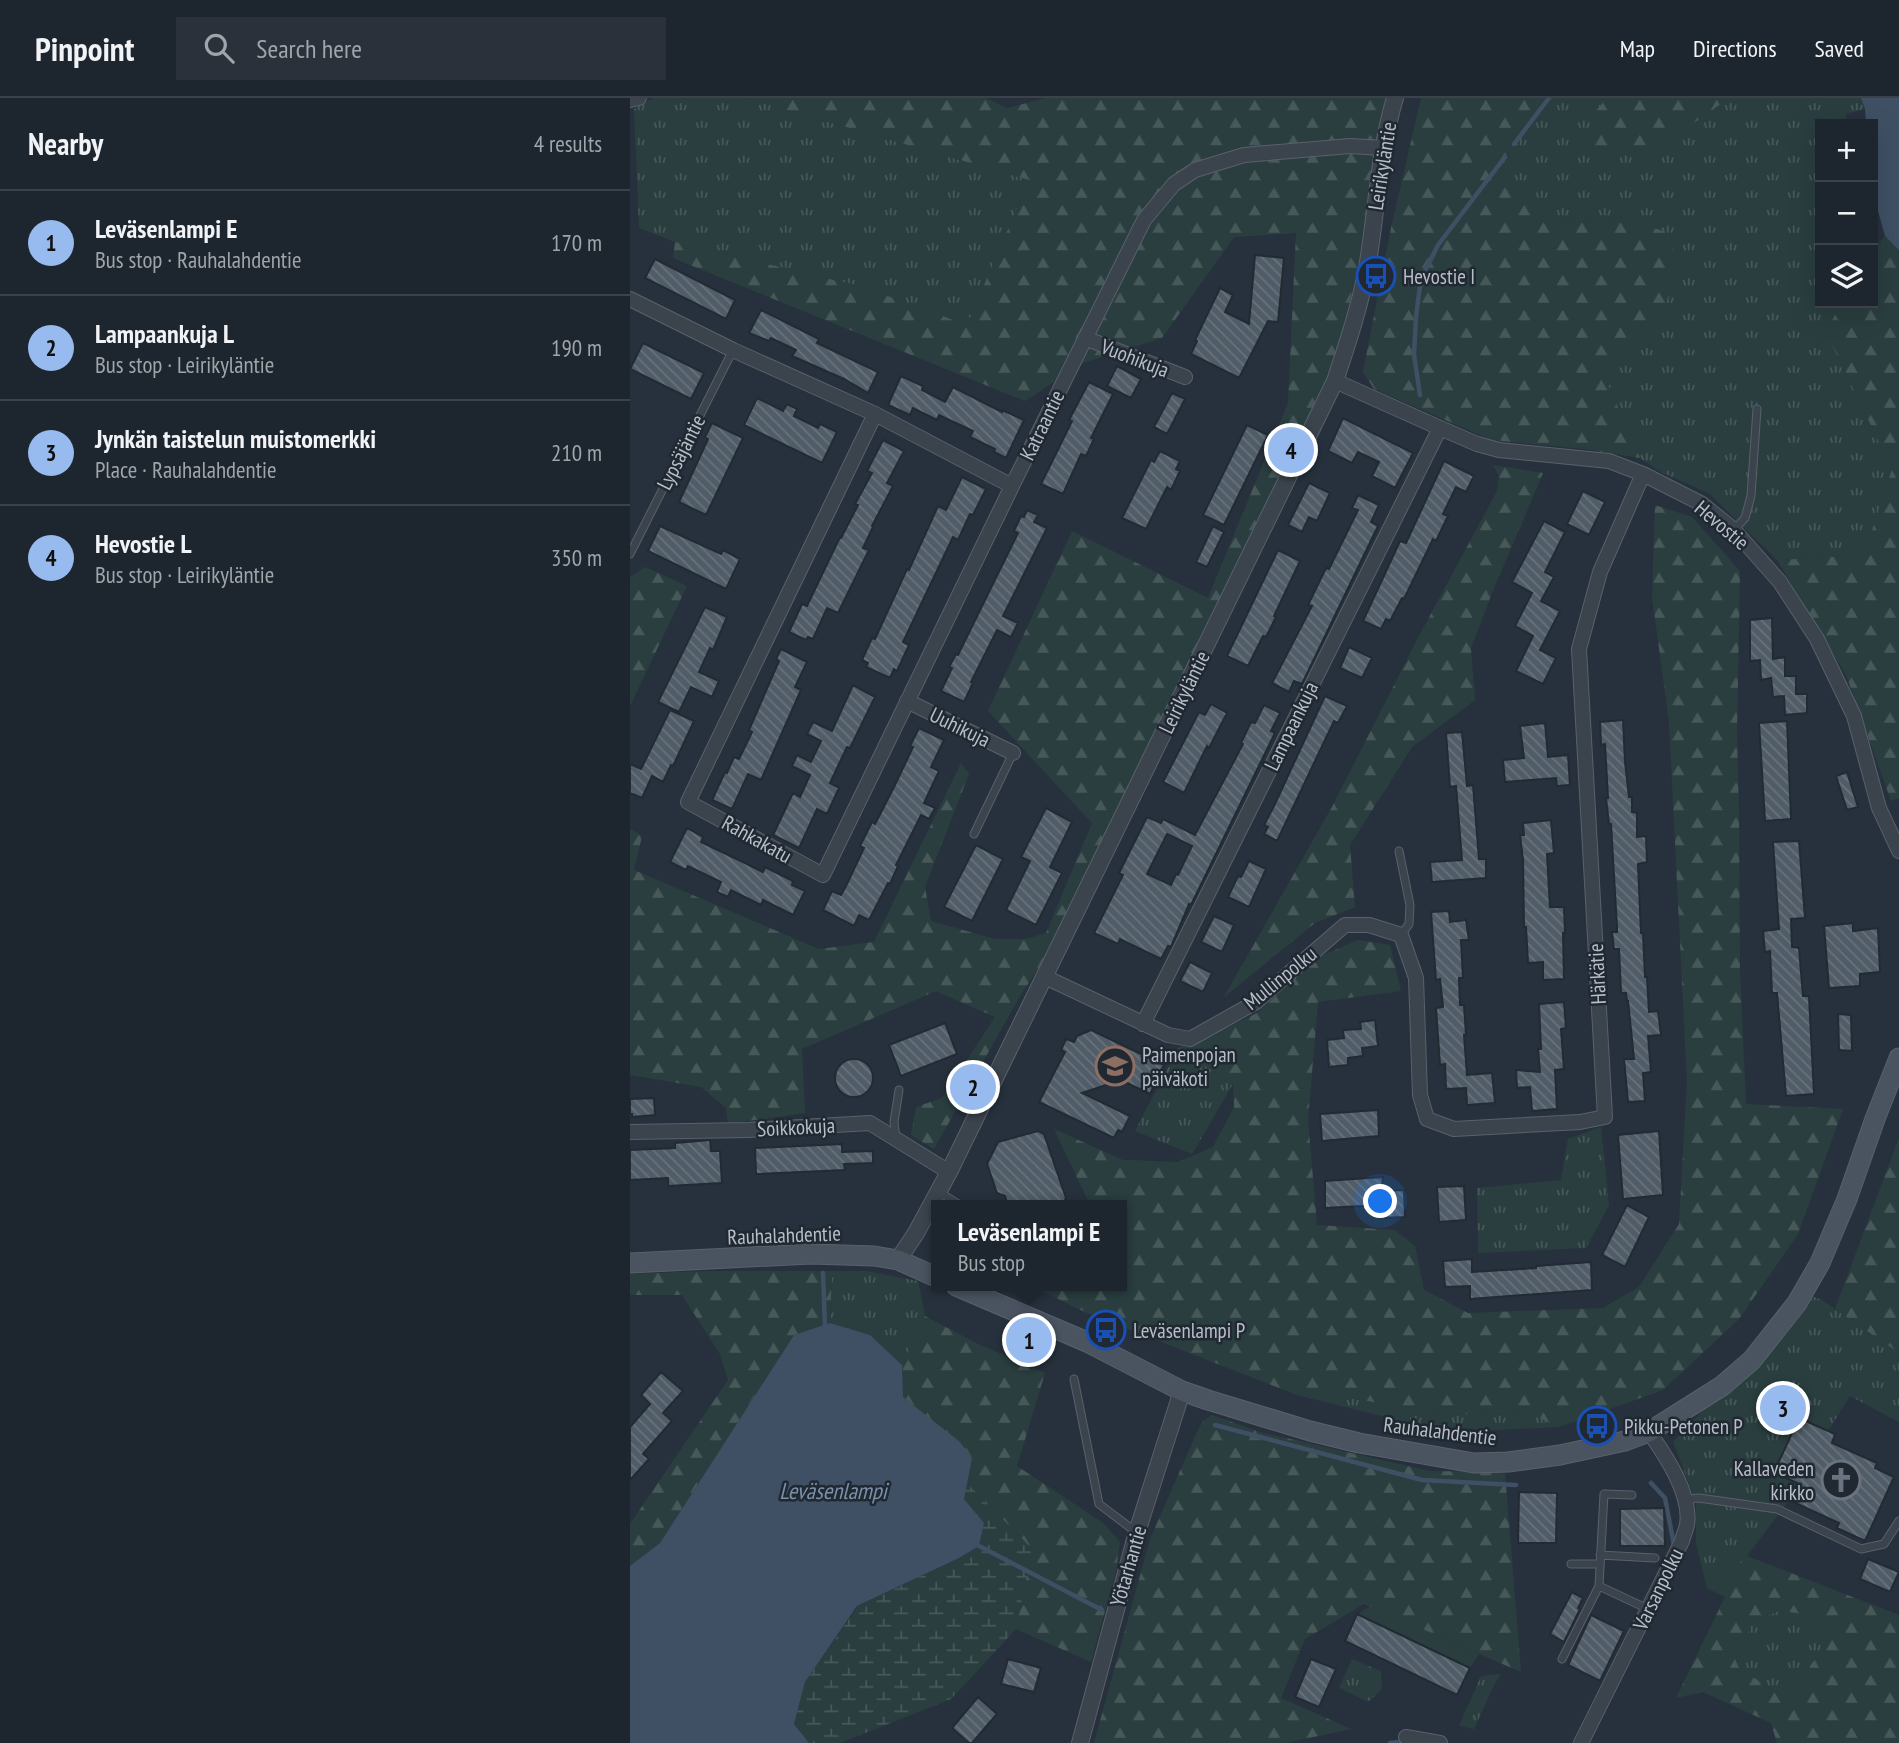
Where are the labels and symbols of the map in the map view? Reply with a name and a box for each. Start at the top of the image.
street label: Leirikyläntie [1362,120,1402,212]
bus stop icon: Hevostie I [1355,255,1397,297]
place label: Hevostie I [1403,263,1475,290]
street label: Vuohikuja [1096,332,1173,383]
street label: Katraantie [1013,385,1071,465]
street label: Lypsäjäntie [651,410,711,494]
pin: 4 [1268,424,1314,476]
street label: Hevostie [1689,494,1755,556]
street label: Leirikyläntie [1152,646,1216,738]
street label: Lampaankuja [1258,677,1324,775]
street label: Uuhikuja [925,701,995,753]
street label: Rahkakatu [717,809,797,869]
street label: Mullinpolku [1238,940,1322,1016]
street label: Härkätie [1582,943,1612,1005]
place label: Paimenpojan päiväkoti [1142,1041,1236,1092]
school or university icon: Paimenpojan päiväkoti [1094,1045,1136,1087]
pin: 2 [950,1061,996,1113]
street label: Soikkokuja [756,1111,836,1143]
your location [1363,1184,1397,1218]
street label: Rauhalahdentie [727,1220,841,1250]
bus stop icon: Leväsenlampi P [1085,1309,1127,1351]
pin: 1 [1006,1314,1052,1366]
place label: Leväsenlampi P [1133,1317,1245,1344]
pin: 3 [1760,1382,1806,1434]
bus stop icon: Pikku-Petonen P [1576,1405,1618,1447]
street label: Rauhalahdentie [1382,1411,1498,1451]
place label: Pikku-Petonen P [1624,1413,1743,1440]
place label: Kallaveden kirkko [1734,1455,1814,1506]
church icon: Kallaveden kirkko [1820,1459,1862,1501]
water label: Leväsenlampi [779,1476,890,1505]
street label: Yötarhantie [1104,1522,1152,1610]
street label: Varsanpolku [1626,1543,1689,1635]

